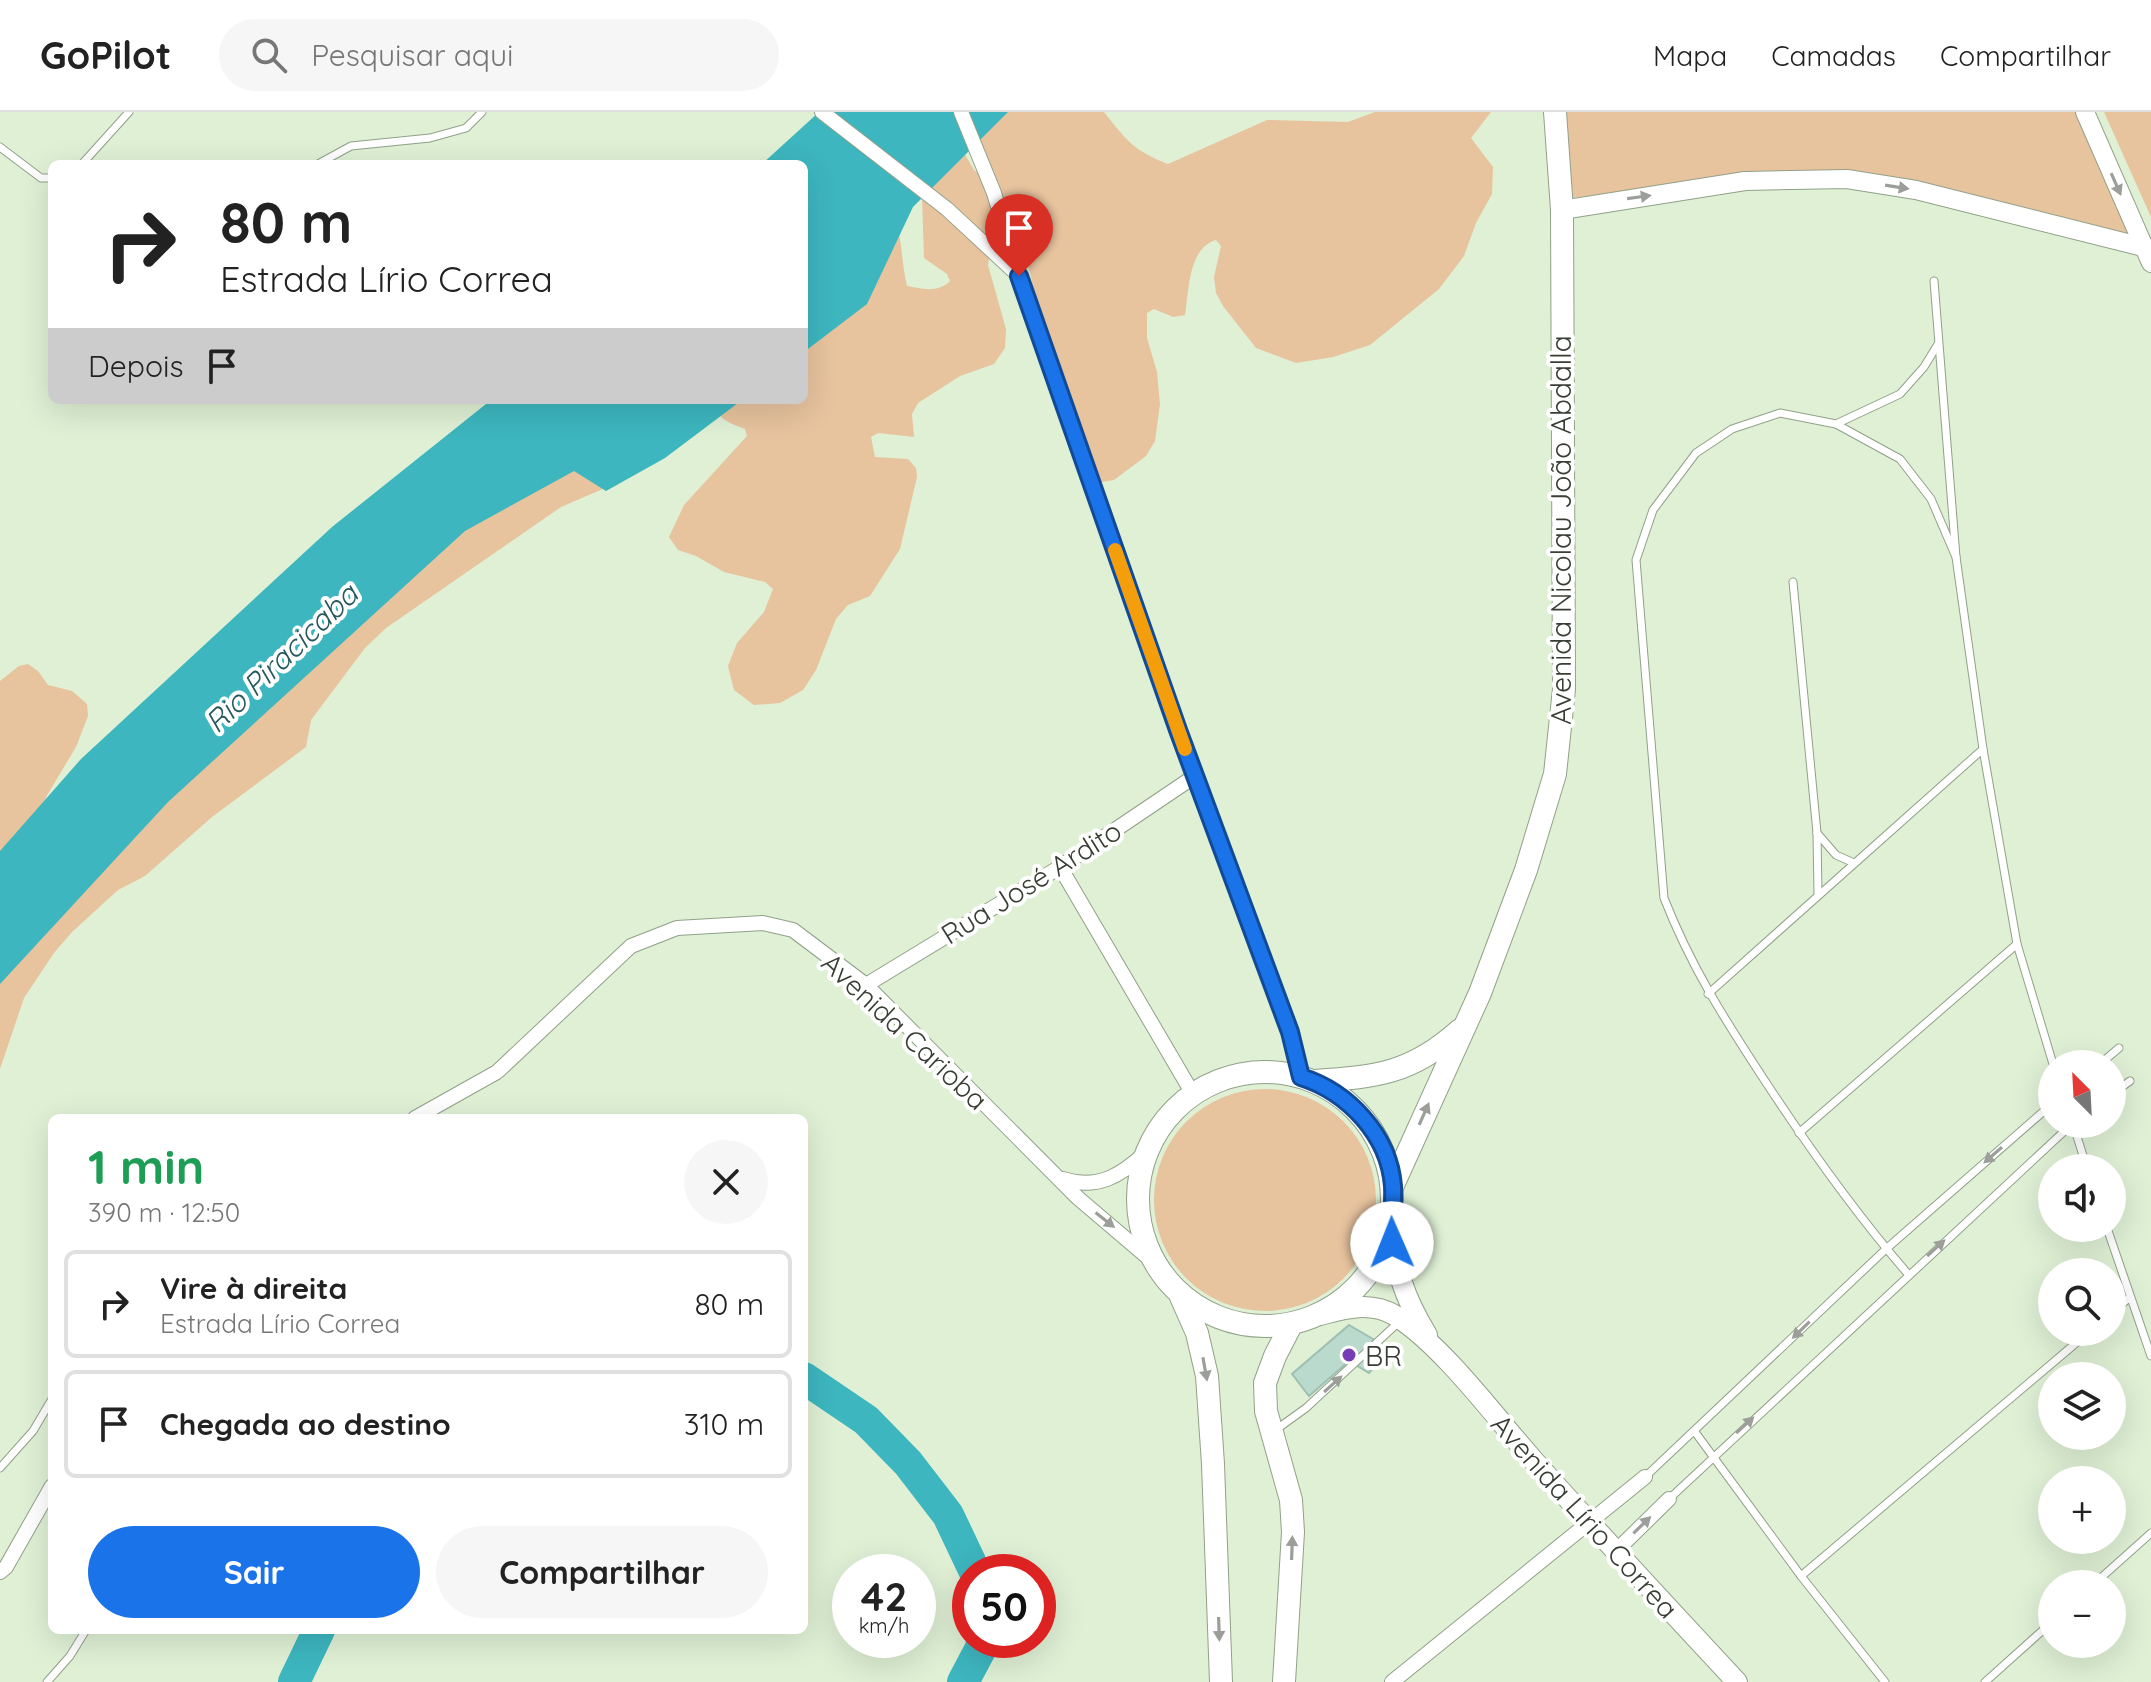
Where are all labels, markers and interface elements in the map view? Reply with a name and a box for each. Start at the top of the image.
search box [219,19,779,91]
text: GoPilot [40,31,171,79]
icon: search [247,33,291,77]
text: Pesquisar aqui [311,36,514,74]
text: Mapa [1653,38,1727,73]
text: Camadas [1771,38,1896,73]
text: Compartilhar [1940,38,2111,73]
one-way arrow [2109,172,2123,195]
one-way arrow [1884,182,1909,194]
text: 80 m [220,187,352,257]
one-way arrow [1626,190,1651,203]
icon: right [88,192,192,296]
pin [985,194,1053,276]
icon: arrive [997,206,1041,250]
text: Estrada Lírio Correa [220,256,553,301]
street label: Avenida Nicolau João Abdalla [1543,335,1578,725]
icon: arrive [200,344,244,388]
text: Depois [88,347,184,385]
water label: Rio Piracicaba [196,574,367,741]
street label: Rua José Ardito [934,813,1128,951]
street label: Avenida Carioba [815,945,995,1117]
north arrow [2038,1050,2126,1138]
map controls [2038,1050,2126,1658]
one-way arrow [1418,1102,1431,1126]
text: 1 min [88,1136,204,1196]
button: close [684,1140,768,1224]
one-way arrow [1984,1146,2004,1163]
button: sound [2038,1154,2126,1242]
text: 390 m · 12:50 [88,1196,240,1229]
position arrow [1350,1201,1434,1285]
one-way arrow [1095,1212,1115,1228]
one-way arrow [1926,1240,1945,1258]
button: search [2038,1258,2126,1346]
text: Vire à direita [160,1269,347,1307]
icon: right [92,1282,136,1326]
text: 80 m [694,1285,764,1323]
text: Estrada Lírio Correa [160,1307,400,1340]
one-way arrow [1792,1321,1811,1339]
place label: BR [1365,1338,1402,1373]
marker: BR [1340,1346,1358,1364]
one-way arrow [1199,1357,1211,1382]
button: layers [2038,1362,2126,1450]
one-way arrow [1323,1376,1342,1394]
icon: arrive [92,1402,136,1446]
text: Chegada ao destino [160,1405,451,1443]
text: 310 m [684,1405,764,1443]
street label: Avenida Lírio Correa [1484,1407,1686,1625]
one-way arrow [1736,1417,1755,1435]
button: + [2038,1466,2126,1554]
one-way arrow [1632,1516,1651,1535]
button: Sair [88,1526,420,1618]
button: Compartilhar [436,1526,768,1618]
one-way arrow [1285,1535,1298,1560]
speed limit sign: 50 [952,1554,1056,1658]
button: − [2038,1570,2126,1658]
text: 42 [861,1571,907,1621]
text: km/h [859,1613,909,1638]
one-way arrow [1213,1617,1226,1642]

